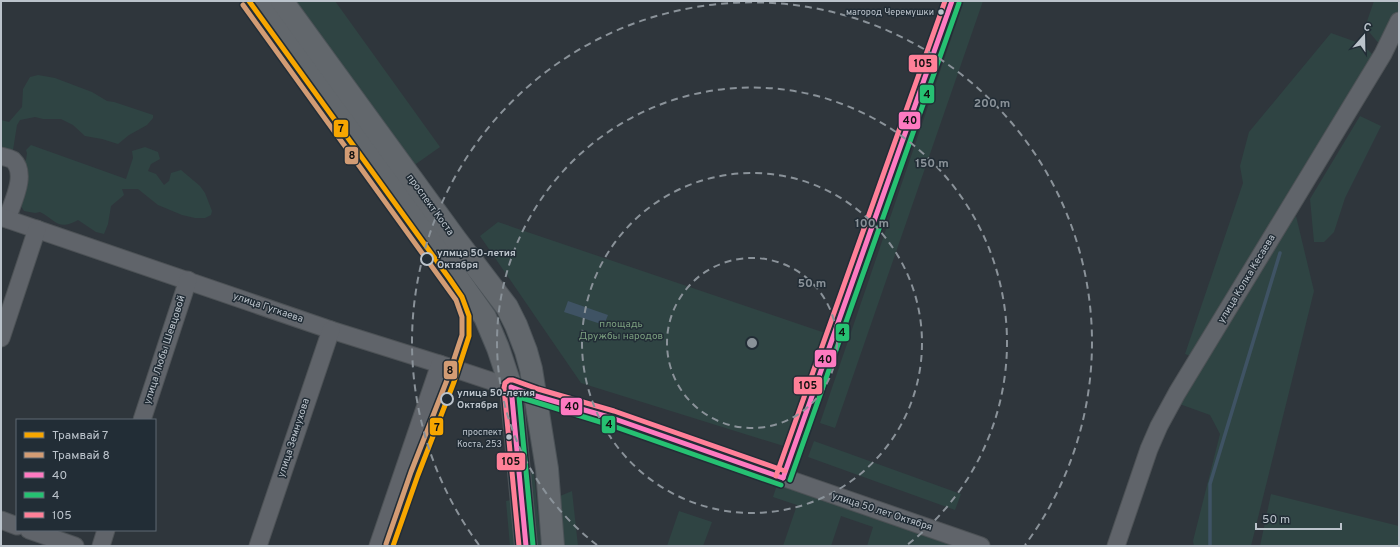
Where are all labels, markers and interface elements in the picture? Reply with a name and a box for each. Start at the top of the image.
place label: магород Черемушки [846,7,934,18]
marker: магород Черемушки [936,7,946,17]
north arrow [1344,16,1384,56]
text: С [1361,20,1373,35]
line badge: 105 [908,54,938,73]
text: 105 [914,57,932,71]
line badge: 4 [919,84,935,104]
text: 4 [923,88,931,102]
text: 200 m [974,96,1010,112]
line badge: 40 [898,111,921,130]
text: 40 [903,114,917,128]
line badge: 7 [333,119,349,138]
text: 7 [338,122,344,136]
line badge: 8 [344,146,359,165]
text: 8 [349,149,356,163]
text: 150 m [915,156,949,172]
street label: проспект Коста [403,172,457,238]
text: 100 m [855,216,889,232]
street label: улица Колка Кесаева [1215,232,1279,326]
place label: улмца 50-летия Октября [437,247,516,272]
marker: улмца 50-летия Октября [420,252,434,266]
text: 50 m [798,276,826,292]
street label: улица Гугкаева [231,290,305,326]
street label: улица Любы Шевцовой [141,294,189,406]
park label: площадь Дружбы народов [579,318,663,343]
line badge: 4 [835,323,850,342]
text: 4 [838,326,846,340]
centre of rings [745,336,759,350]
line badge: 40 [814,349,837,368]
text: 40 [818,353,832,367]
line badge: 8 [443,360,458,380]
text: 8 [447,364,454,378]
line badge: 105 [793,376,823,395]
text: 105 [799,379,817,393]
place label: улица 50-летия Октября [457,387,535,412]
marker: улица 50-летия Октября [440,392,454,406]
street label: улица Земнухова [275,397,313,479]
line badge: 40 [560,397,583,416]
text: 40 [565,400,579,414]
line badge: 4 [601,415,616,434]
line badge: 7 [429,417,444,436]
text: 4 [605,418,613,432]
legend [16,419,156,531]
text: 7 [434,421,440,435]
place label: проспект Коста, 253 [457,427,502,450]
text: Трамвай 7 [52,428,108,444]
marker: проспект Коста, 253 [504,432,514,442]
text: Трамвай 8 [52,448,110,464]
line badge: 105 [496,452,526,471]
text: 105 [502,455,520,469]
text: 40 [52,468,67,484]
text: 4 [52,488,59,504]
street label: улица 50 лет Октября [830,490,934,534]
scale bar [1256,505,1341,531]
text: 105 [52,508,72,524]
text: 50 m [1262,512,1290,528]

